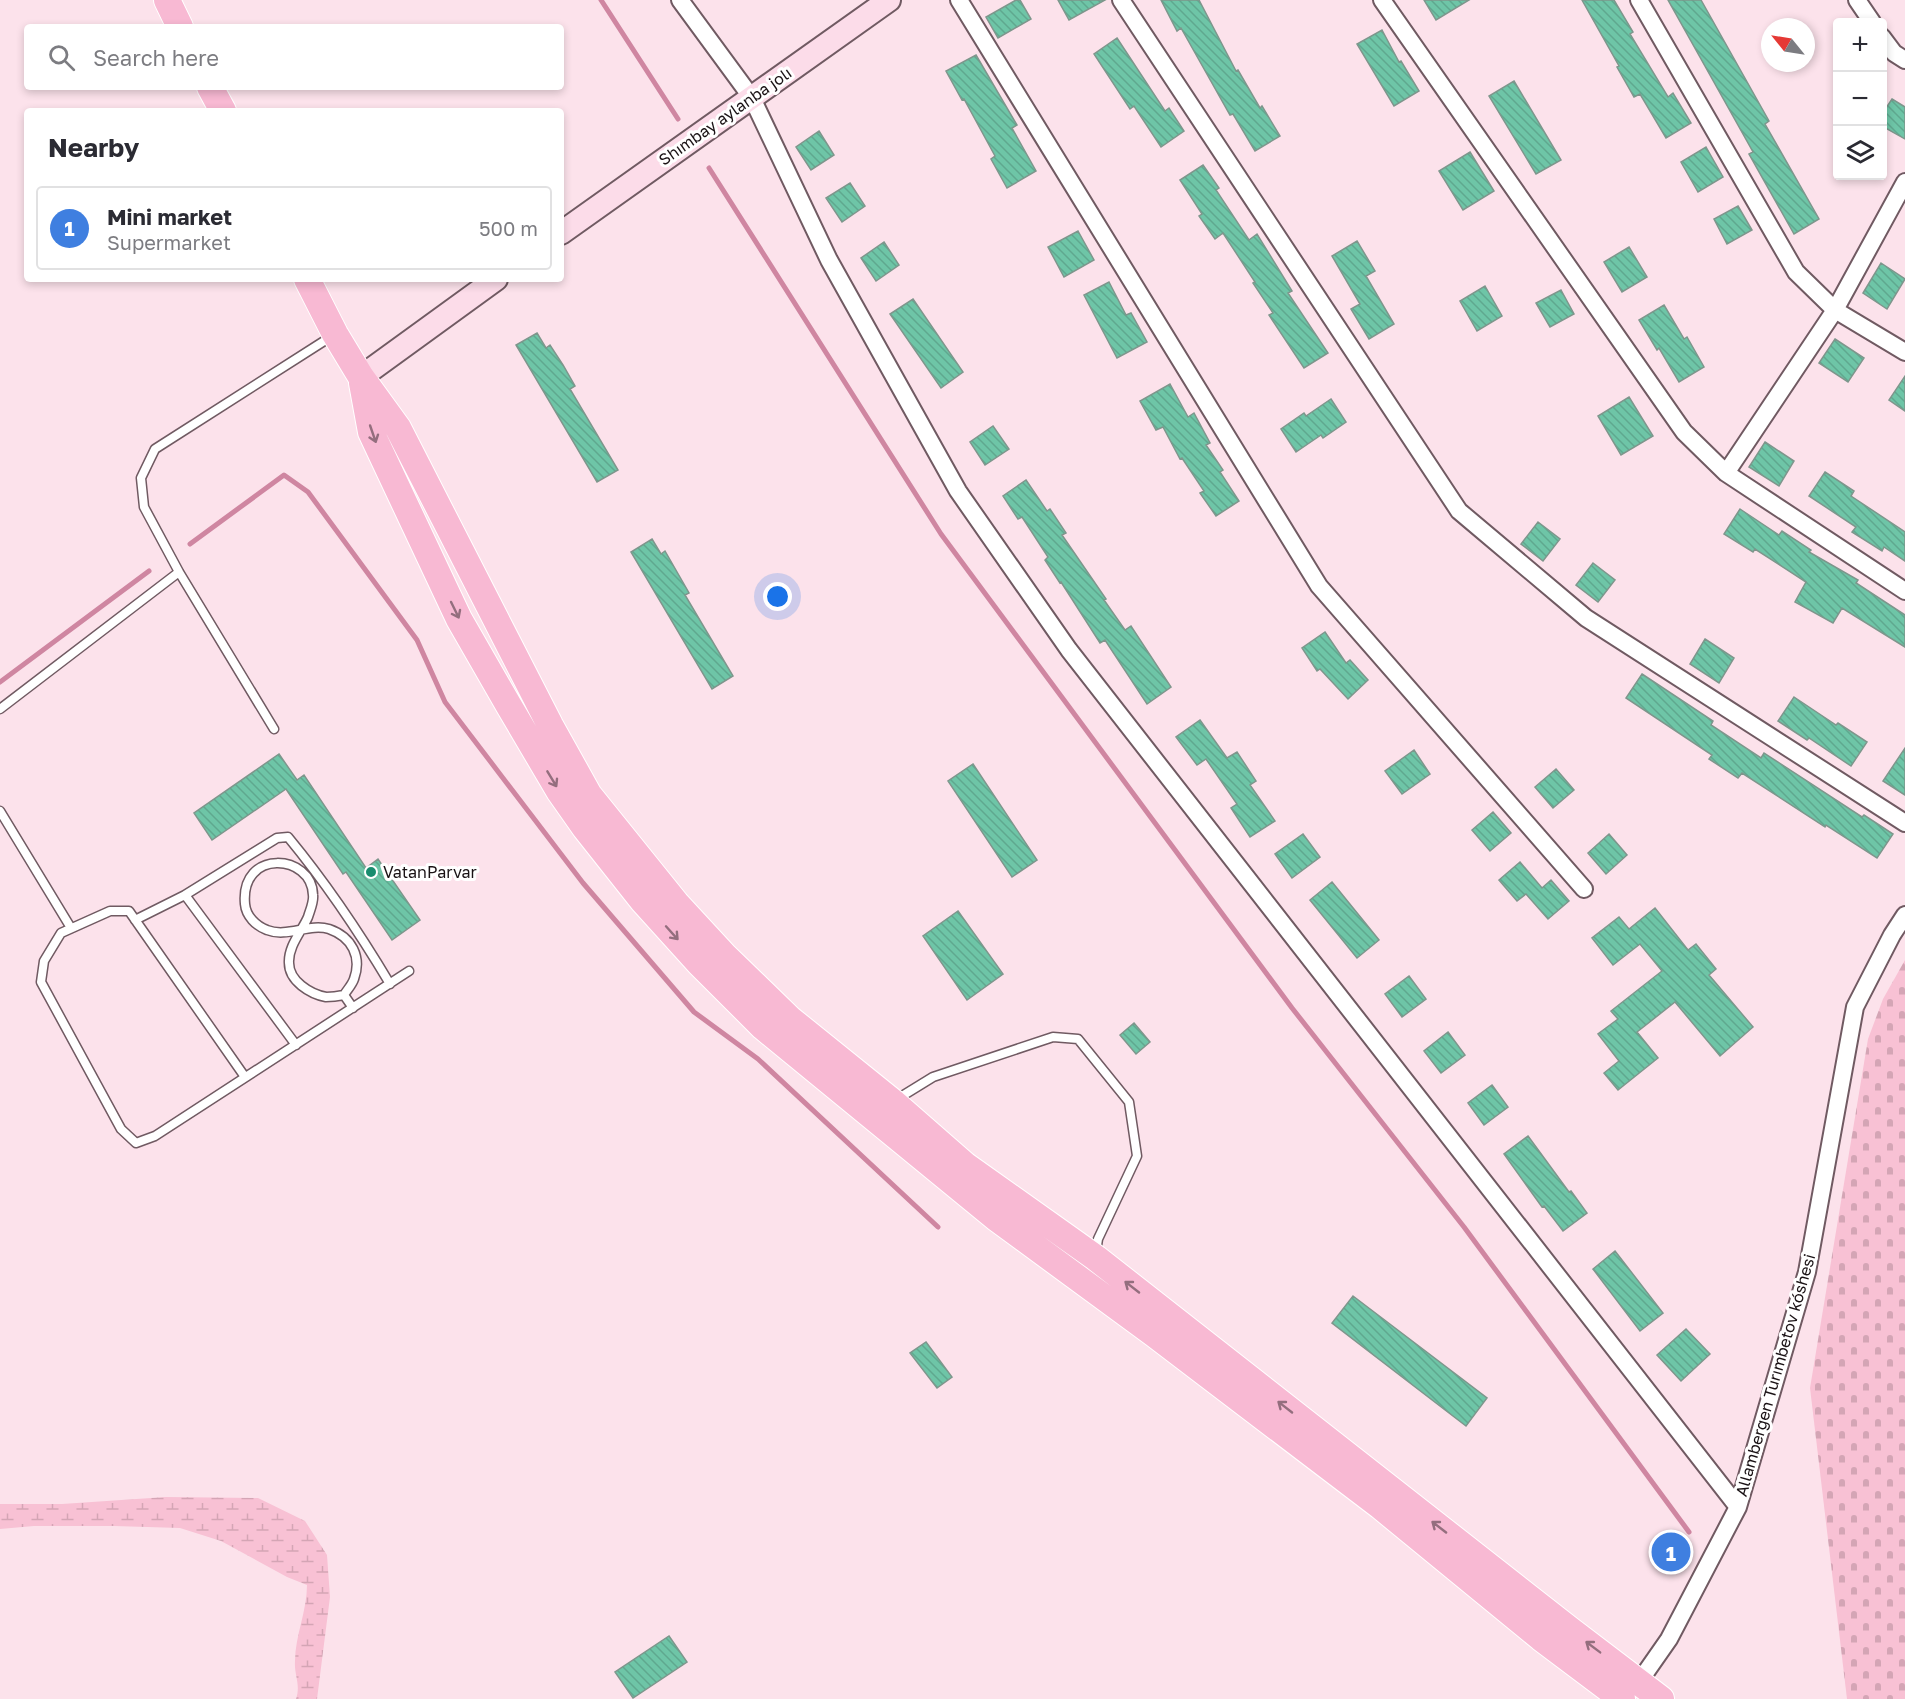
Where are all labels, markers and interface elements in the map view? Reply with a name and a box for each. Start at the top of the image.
north arrow [1761,18,1815,72]
map controls [1833,18,1887,180]
button: + [1833,18,1887,72]
search box [24,24,564,90]
icon: search [45,41,78,74]
text: Search here [93,44,219,71]
street label: Shımbay aylanba jolı [655,63,795,169]
button: − [1833,72,1887,126]
button: layers [1833,126,1887,180]
text: Nearby [48,132,139,163]
text: Mini market [107,203,232,230]
text: 1 [64,216,75,240]
text: 500 m [479,216,538,240]
text: Supermarket [107,230,231,254]
one-way arrow [368,424,379,443]
your location [763,582,792,611]
one-way arrow [450,601,462,619]
one-way arrow [546,770,558,787]
place label: VatanParvar [383,862,477,882]
marker: VatanParvar [364,865,378,879]
one-way arrow [665,925,679,940]
street label: Allambergen Turımbetov kóshesi [1731,1251,1819,1499]
one-way arrow [1124,1280,1140,1293]
one-way arrow [1277,1401,1293,1414]
one-way arrow [1431,1521,1447,1534]
pin: 1 [1652,1530,1690,1574]
one-way arrow [1585,1641,1601,1653]

